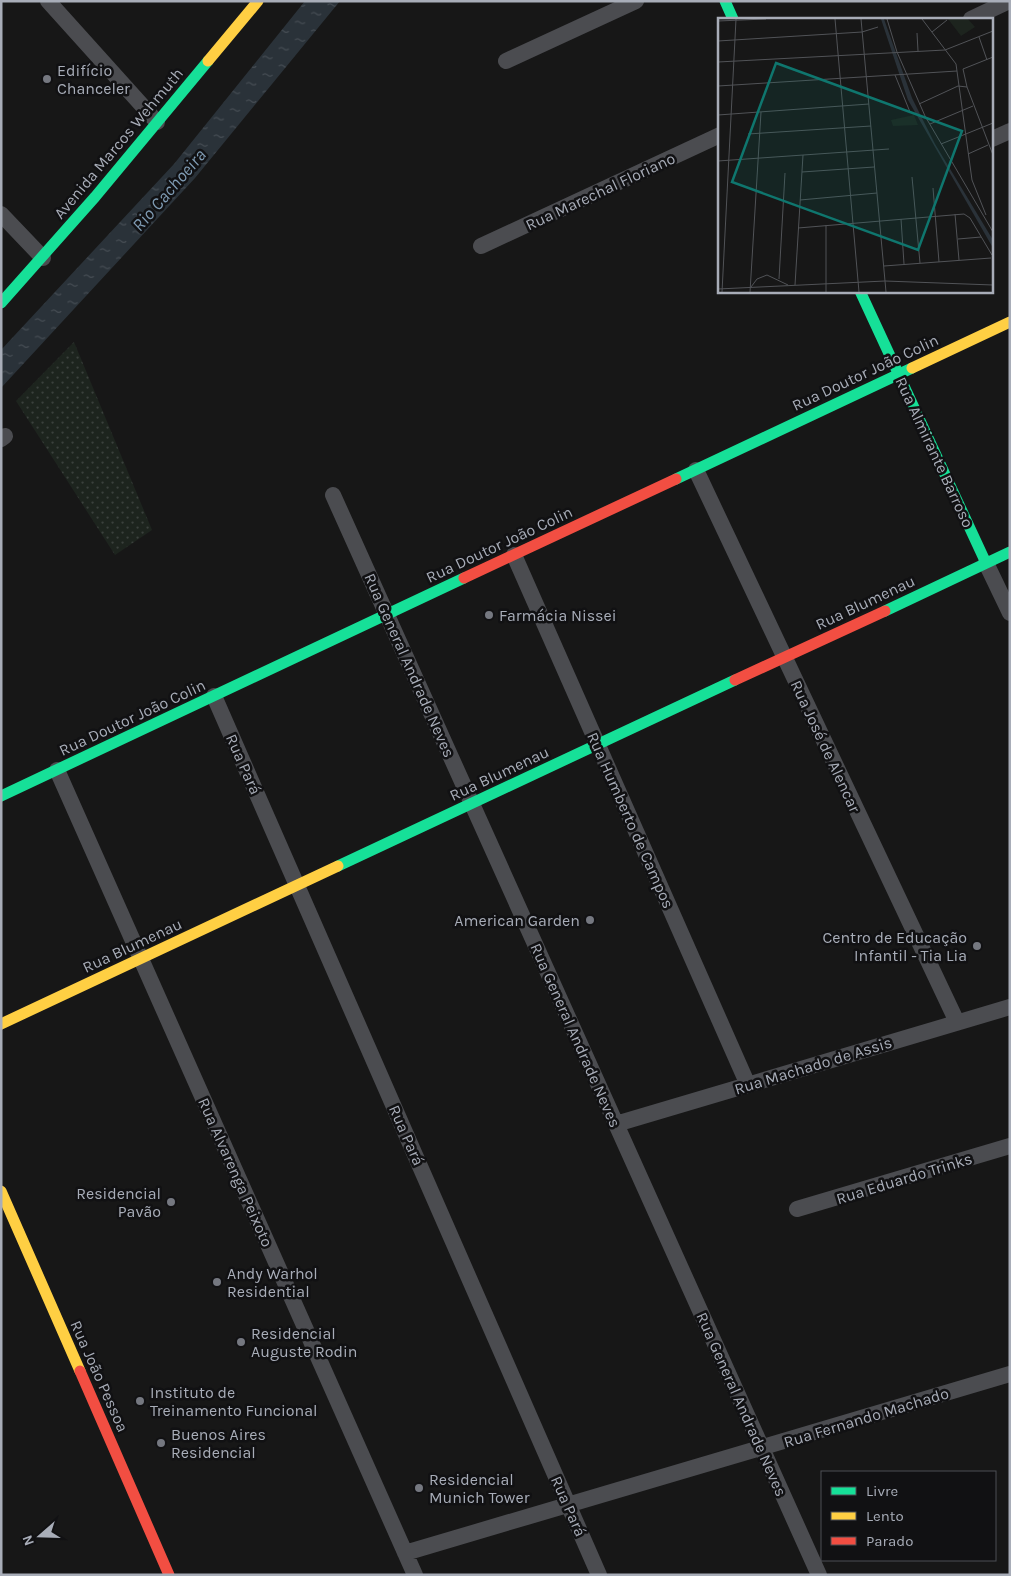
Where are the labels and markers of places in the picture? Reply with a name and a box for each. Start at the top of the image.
place label: Edifício Chanceler [57,61,130,98]
marker: Edifício Chanceler [41,73,53,85]
place label: Farmácia Nissei [499,606,617,625]
marker: Farmácia Nissei [483,609,495,621]
place label: American Garden [454,911,580,930]
marker: American Garden [584,914,596,926]
place label: Centro de Educação Infantil - Tia Lia [822,928,967,965]
marker: Centro de Educação Infantil - Tia Lia [971,940,983,952]
place label: Residencial Pavão [76,1184,161,1221]
marker: Residencial Pavão [165,1196,177,1208]
place label: Andy Warhol Residential [227,1264,318,1301]
marker: Andy Warhol Residential [211,1276,223,1288]
place label: Residencial Auguste Rodin [251,1324,358,1361]
marker: Residencial Auguste Rodin [235,1336,247,1348]
place label: Instituto de Treinamento Funcional [150,1383,318,1420]
marker: Instituto de Treinamento Funcional [134,1395,146,1407]
place label: Buenos Aires Residencial [171,1425,266,1462]
marker: Buenos Aires Residencial [155,1437,167,1449]
place label: Residencial Munich Tower [429,1470,530,1507]
marker: Residencial Munich Tower [413,1482,425,1494]

